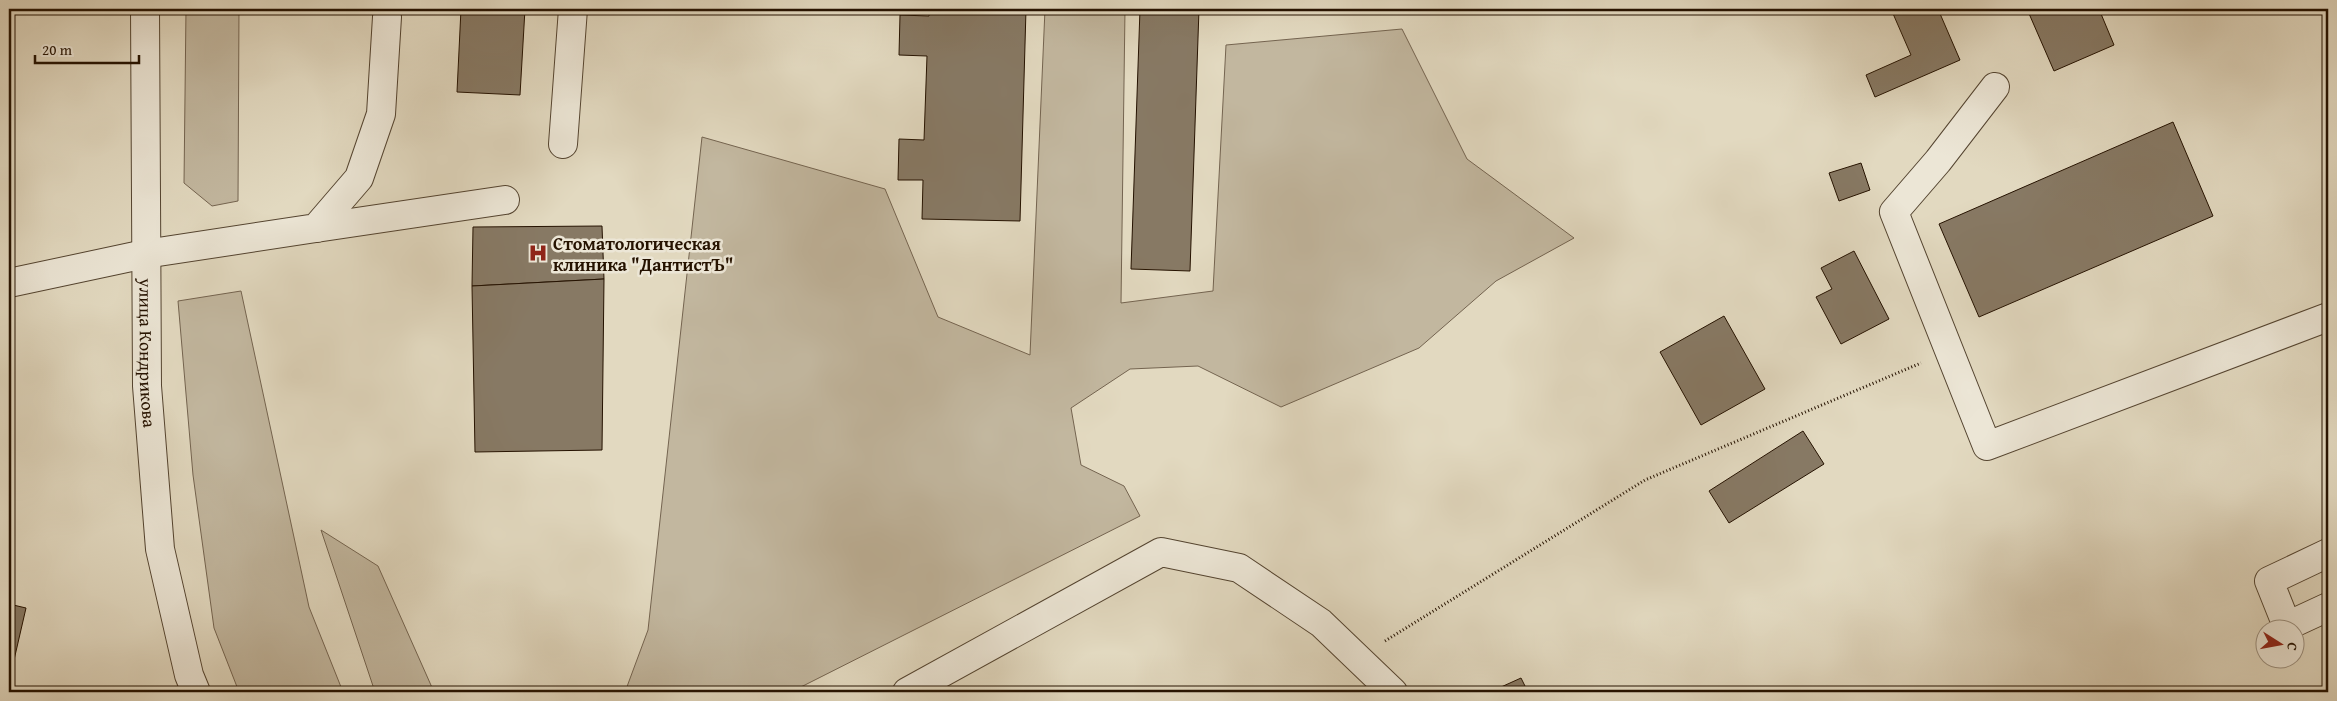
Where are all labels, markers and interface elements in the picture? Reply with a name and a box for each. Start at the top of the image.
scale bar [35,32,139,64]
text: 20 m [42,39,73,60]
place label: Стоматологическая клиника "ДантистЪ" [553,230,733,278]
hospital icon: Стоматологическая клиника "ДантистЪ" [527,242,549,264]
street label: улица Кондрикова [133,277,164,429]
north arrow [2254,618,2304,668]
text: С [2282,641,2303,652]

